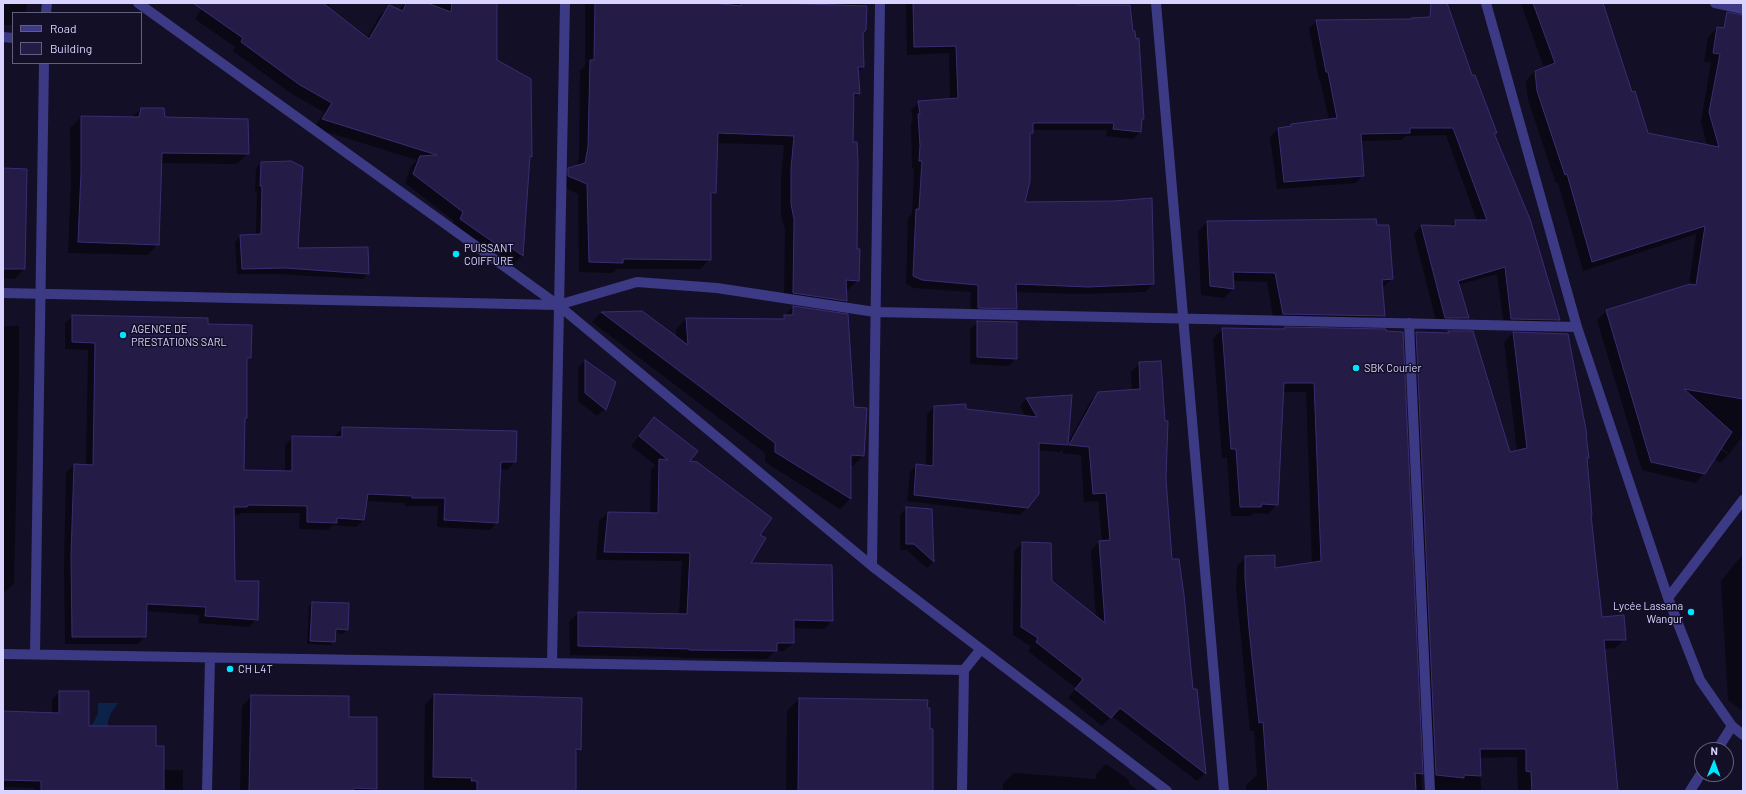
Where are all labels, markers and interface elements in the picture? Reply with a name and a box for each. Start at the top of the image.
legend [12,12,142,64]
text: Road [50,21,77,35]
text: Building [50,41,92,55]
place label: PUISSANT COIFFURE [464,241,514,267]
marker: PUISSANT COIFFURE [451,249,461,259]
place label: AGENCE DE PRESTATIONS SARL [131,322,227,348]
marker: AGENCE DE PRESTATIONS SARL [118,330,128,340]
place label: SBK Courier [1364,361,1421,375]
marker: SBK Courier [1351,363,1361,373]
place label: Lycée Lassana Wangur [1613,599,1683,625]
marker: Lycée Lassana Wangur [1686,607,1696,617]
place label: CH L4T [238,662,273,676]
marker: CH L4T [225,664,235,674]
north arrow [1694,742,1734,782]
text: N [1710,744,1718,757]

